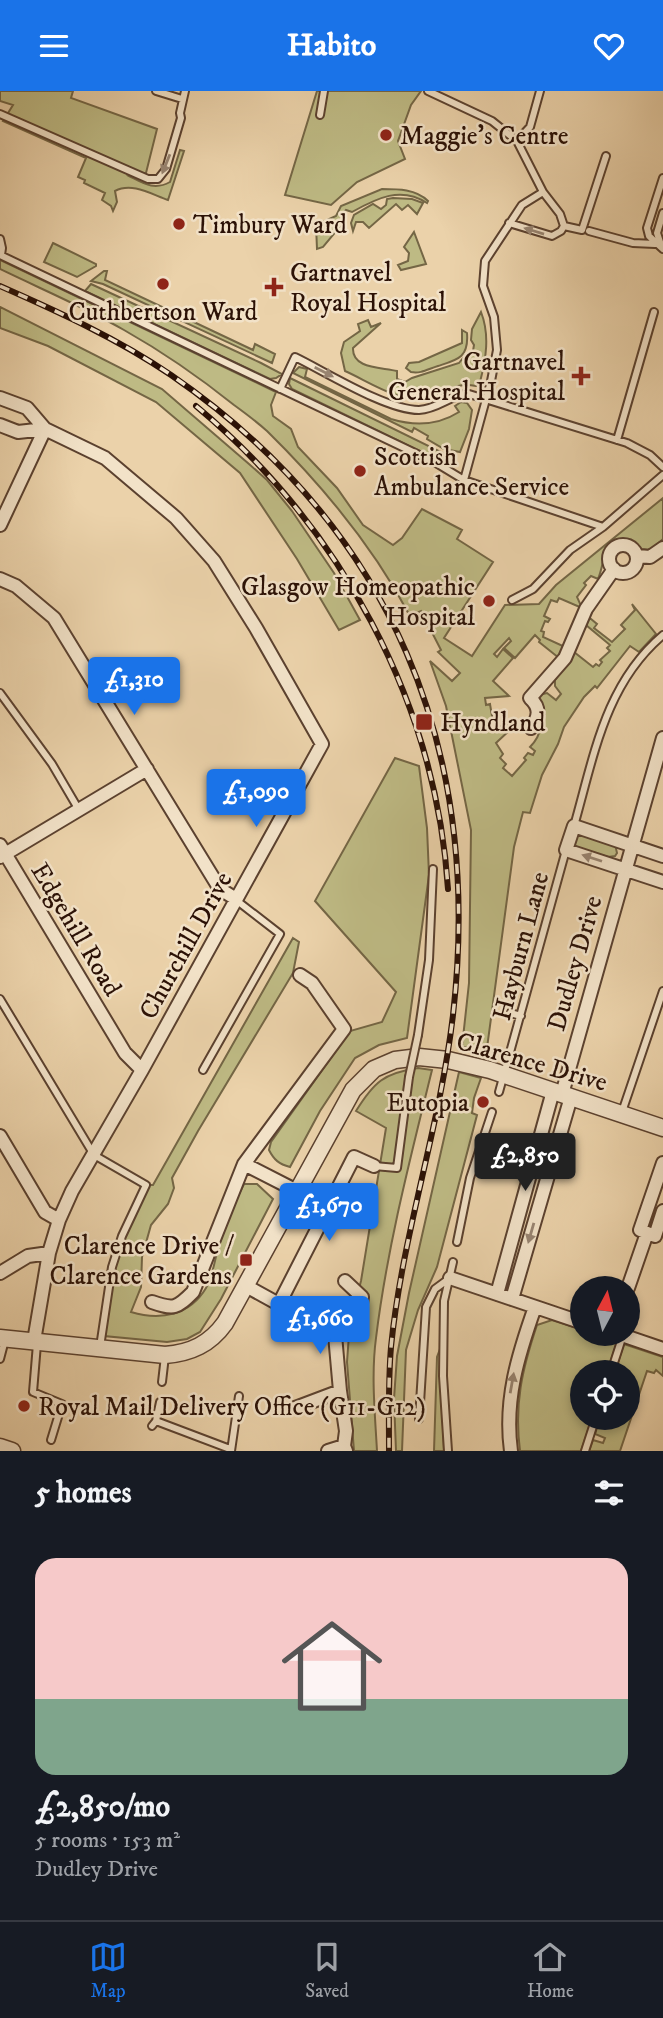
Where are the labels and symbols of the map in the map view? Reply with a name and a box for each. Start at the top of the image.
place label: Maggie's Centre [400,120,568,153]
marker: Maggie's Centre [378,127,394,143]
one-way arrow [161,154,172,175]
place label: Timbury Ward [193,209,347,242]
marker: Timbury Ward [171,216,187,232]
one-way arrow [523,226,544,236]
place label: Gartnavel Royal Hospital [290,257,446,320]
marker: Cuthbertson Ward [155,276,171,292]
marker: Gartnavel Royal Hospital [264,277,284,297]
place label: Cuthbertson Ward [68,296,258,329]
place label: Gartnavel General Hospital [388,346,565,409]
one-way arrow [314,366,334,377]
marker: Gartnavel General Hospital [571,366,591,386]
place label: Scottish Ambulance Service [374,441,569,504]
marker: Scottish Ambulance Service [352,463,368,479]
place label: Glasgow Homeopathic Hospital [241,571,475,634]
marker: Glasgow Homeopathic Hospital [481,593,497,609]
pin: £1,310 [77,657,191,717]
place label: Hyndland [440,707,545,740]
marker: Hyndland [414,712,434,732]
pin: £1,090 [199,769,313,829]
one-way arrow [581,852,602,863]
street label: Edgehill Road [23,857,129,1003]
street label: Churchill Drive [132,866,240,1025]
street label: Hayburn Lane [486,868,557,1024]
street label: Dudley Drive [540,892,610,1035]
street label: Clarence Drive [452,1025,611,1100]
place label: Eutopia [386,1087,469,1120]
marker: Eutopia [475,1094,491,1110]
pin: £2,850 [468,1133,582,1193]
pin: £1,670 [272,1183,386,1243]
one-way arrow [525,1222,536,1244]
place label: Clarence Drive / Clarence Gardens [50,1230,234,1293]
marker: Clarence Drive / Clarence Gardens [238,1252,254,1268]
north arrow [570,1276,640,1346]
pin: £1,660 [263,1297,377,1356]
one-way arrow [507,1372,518,1394]
place label: Royal Mail Delivery Office (G11-G12) [38,1391,426,1424]
marker: Royal Mail Delivery Office (G11-G12) [16,1398,32,1414]

